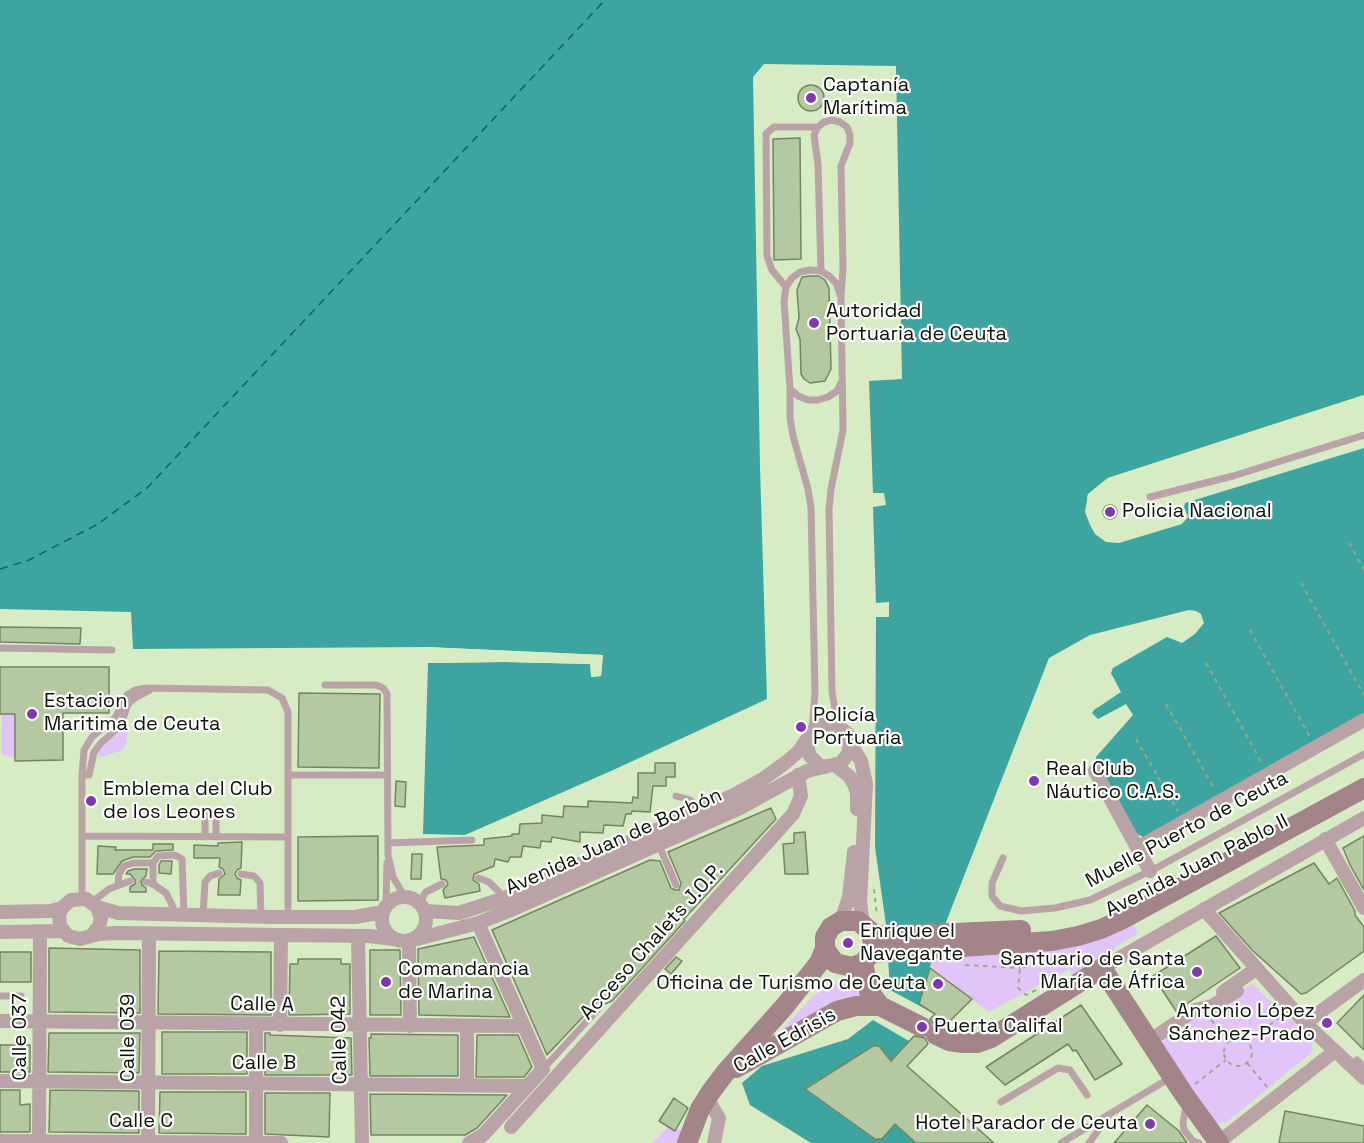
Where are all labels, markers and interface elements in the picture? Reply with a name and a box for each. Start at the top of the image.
place label: Captanía Marítima [823,74,909,121]
marker: Captanía Marítima [804,91,818,105]
place label: Autoridad Portuaria de Ceuta [826,300,1007,347]
marker: Autoridad Portuaria de Ceuta [807,316,821,330]
place label: Policia Nacional [1122,500,1272,524]
marker: Policia Nacional [1103,505,1117,519]
place label: Estacion Maritima de Ceuta [44,690,221,737]
place label: Policía Portuaria [813,704,901,751]
marker: Estacion Maritima de Ceuta [25,707,39,721]
marker: Policía Portuaria [794,720,808,734]
place label: Real Club Náutico C.A.S. [1046,758,1179,805]
street label: Muelle Puerto de Ceuta [1082,766,1292,894]
marker: Real Club Náutico C.A.S. [1027,774,1041,788]
place label: Emblema del Club de los Leones [103,778,273,825]
street label: Avenida Juan de Borbón [502,783,726,901]
marker: Emblema del Club de los Leones [84,794,98,808]
street label: Avenida Juan Pablo II [1102,809,1292,923]
street label: Acceso Chalets J.O.P. [575,859,729,1025]
place label: Enrique el Navegante [860,920,963,967]
marker: Enrique el Navegante [841,936,855,950]
place label: Santuario de Santa María de África [1000,948,1185,995]
place label: Comandancia de Marina [398,958,529,1005]
marker: Santuario de Santa María de África [1190,965,1204,979]
place label: Oficina de Turismo de Ceuta [656,972,926,996]
marker: Comandancia de Marina [379,975,393,989]
marker: Oficina de Turismo de Ceuta [931,977,945,991]
street label: Calle A [230,992,294,1018]
street label: Calle 037 [9,993,33,1081]
street label: Calle 039 [117,994,141,1082]
street label: Calle 042 [327,996,353,1084]
place label: Antonio López Sánchez-Prado [1169,1000,1315,1047]
street label: Calle Edrisis [729,1003,841,1079]
place label: Puerta Califal [934,1015,1063,1039]
marker: Antonio López Sánchez-Prado [1320,1016,1334,1030]
marker: Puerta Califal [915,1020,929,1034]
street label: Calle B [232,1052,296,1076]
street label: Calle C [109,1110,173,1134]
place label: Hotel Parador de Ceuta [915,1112,1138,1136]
marker: Hotel Parador de Ceuta [1143,1117,1157,1131]

